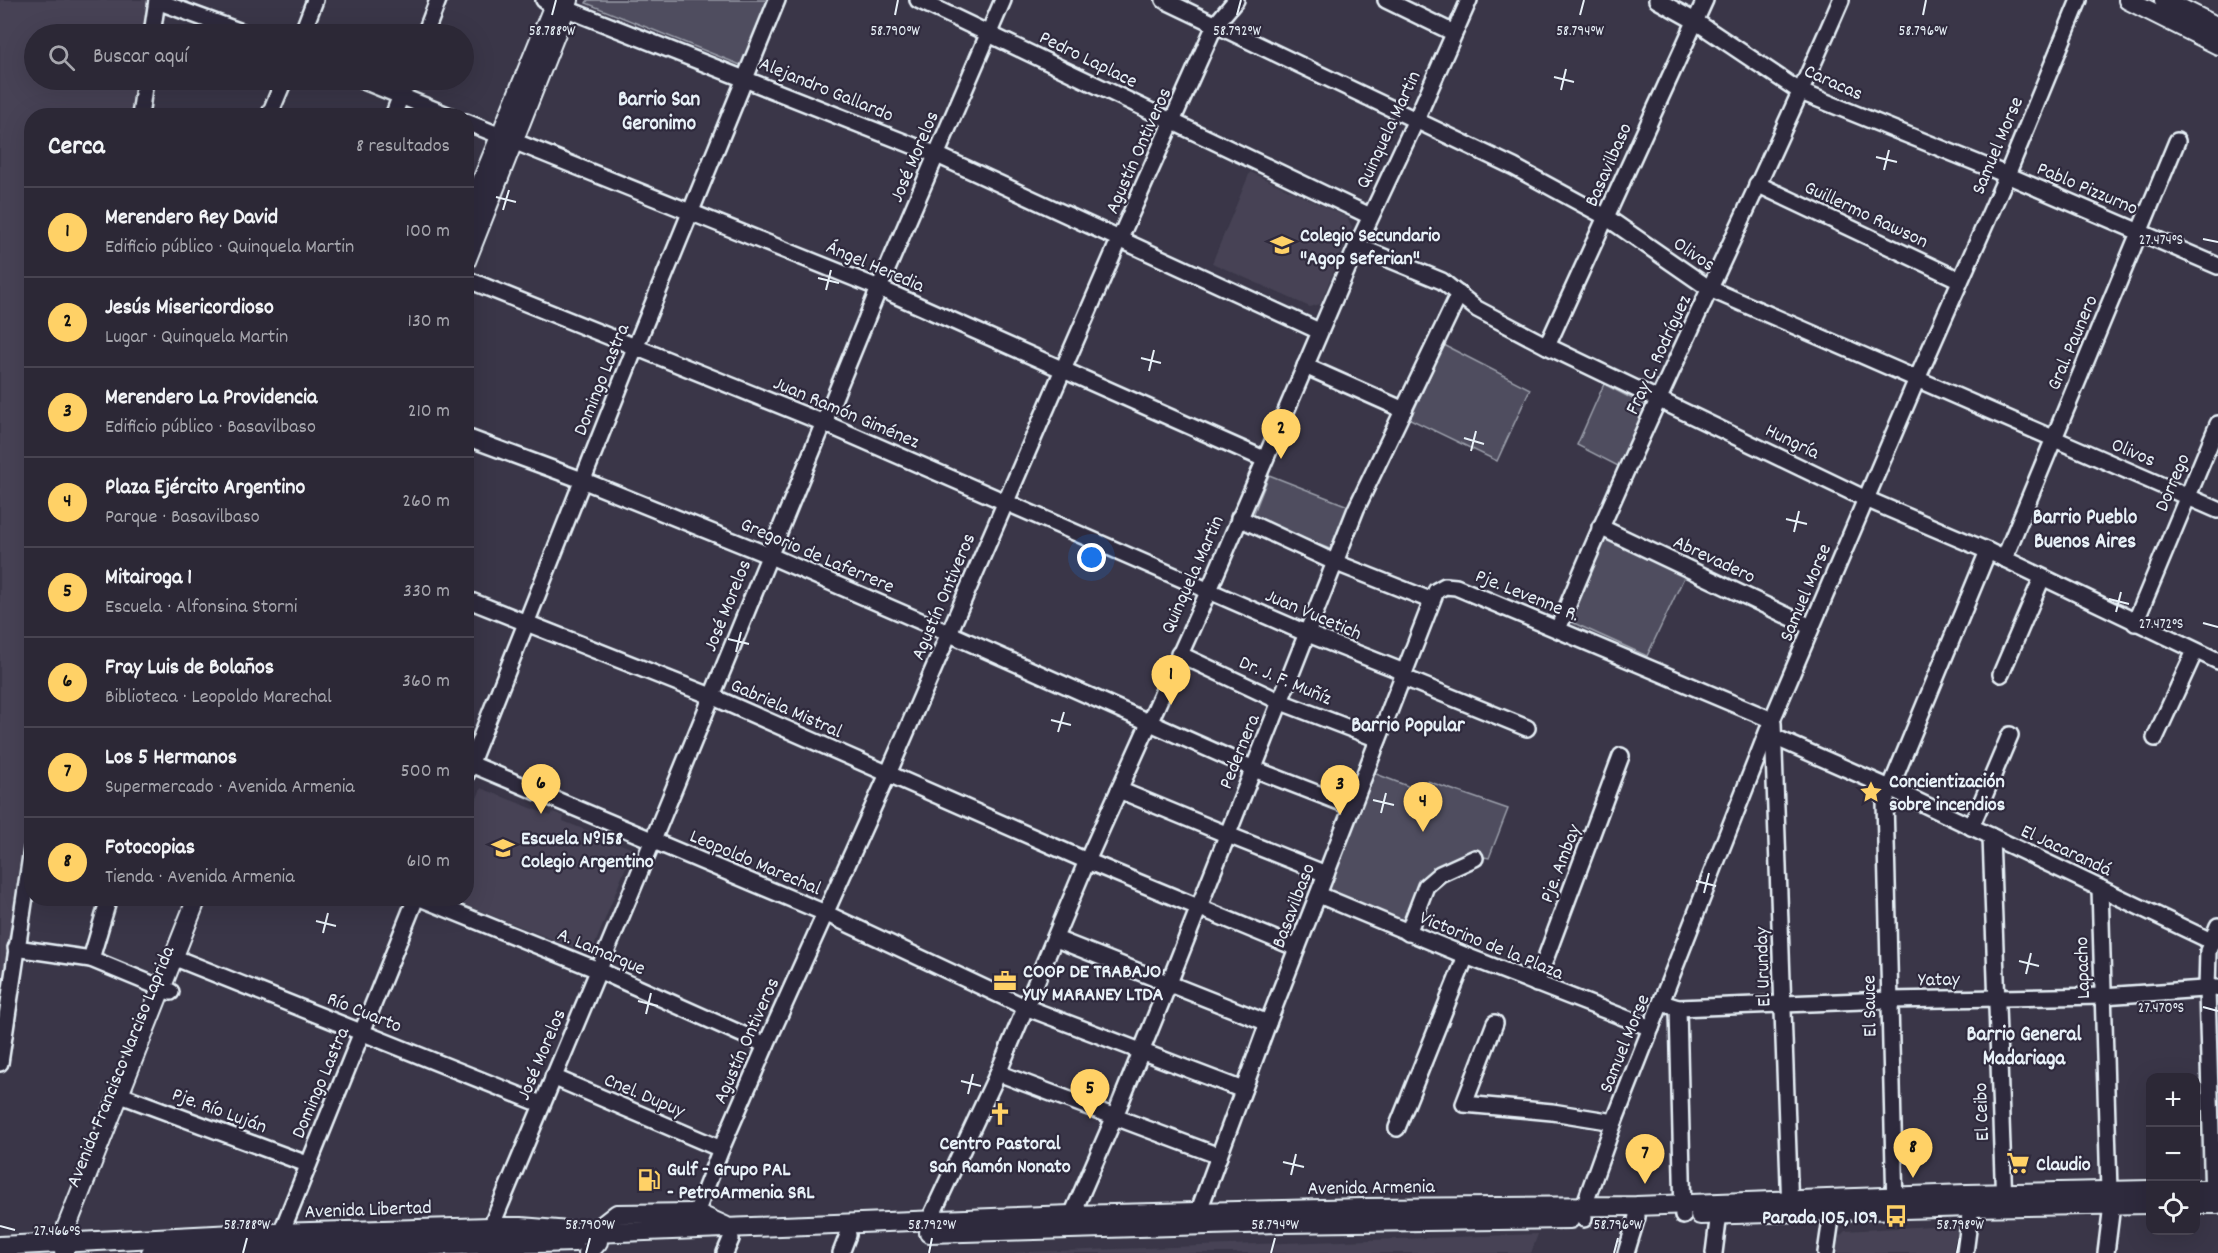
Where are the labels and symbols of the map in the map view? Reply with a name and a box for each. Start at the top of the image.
text: 58.788°W [529,21,576,43]
text: 58.790°W [870,21,920,43]
text: 58.792°W [1213,21,1261,43]
text: 58.794°W [1556,21,1604,43]
text: 58.796°W [1899,21,1948,43]
street label: Pedro Laplace [1034,25,1142,97]
street label: Alejandro Gallardo [754,51,897,131]
street label: Caracas [1799,58,1867,109]
street label: Quinquela Martin [1350,67,1429,194]
street label: Agustín Ontiveros [1099,84,1180,219]
district label: Barrio San Geronimo [618,86,700,140]
street label: Samuel Morse [1966,93,2032,199]
street label: José Morelos [884,107,948,207]
street label: Basavilbaso [1579,119,1641,211]
street label: Pablo Pizzurno [2032,156,2142,224]
street label: Guillermo Rawson [1799,175,1932,257]
place label: Colegio Secundario "Agop Seferian" [1300,223,1441,274]
text: 27.474°S [2139,230,2183,252]
street label: Olivos [1667,231,1720,280]
school or university icon: Colegio Secundario "Agop Seferian" [1269,232,1295,258]
street label: Ángel Heredia [821,235,929,301]
street label: Fray C. Rodríguez [1620,291,1700,420]
street label: Gral. Paunero [2041,291,2106,395]
street label: Domingo Lastra [568,319,638,440]
street label: Juan Ramón Giménez [768,370,924,457]
pin: 2 [1262,410,1300,459]
street label: Hungría [1760,418,1824,468]
street label: Olivos [2106,432,2159,476]
street label: Dorrego [2149,450,2199,517]
district label: Barrio Pueblo Buenos Aires [2033,504,2137,558]
street label: Gregorio de Laferrere [736,512,898,602]
street label: Quinquela Martin [1155,512,1232,639]
street label: Agustín Ontiveros [905,529,984,665]
street label: Abrevadero [1668,529,1760,592]
street label: Samuel Morse [1774,540,1840,646]
your location [1077,543,1106,572]
street label: José Morelos [698,556,760,656]
street label: Pje. Levenne R. [1471,563,1583,630]
street label: Juan Vucetich [1260,583,1365,649]
text: 27.472°S [2139,614,2183,636]
street label: Dr. J. F. Muñíz [1234,650,1336,714]
pin: 1 [1152,656,1190,705]
street label: Gabriela Mistral [726,673,846,747]
street label: Pedernera [1213,710,1269,794]
district label: Barrio Popular [1351,712,1466,742]
pin: 6 [522,764,560,814]
pin: 3 [1320,766,1360,815]
place label: Concientización sobre incendios [1889,769,2005,820]
place icon: Concientización sobre incendios [1858,779,1884,805]
pin: 4 [1404,782,1442,832]
street label: El Jacarandá [2015,818,2116,885]
street label: Pje. Ambay [1534,820,1590,907]
street label: Leopoldo Marechal [685,823,825,904]
place label: Escuela Nº158 Colegio Argentino [521,826,654,877]
school or university icon: Escuela Nº158 Colegio Argentino [490,835,516,861]
street label: Basavilbaso [1266,860,1324,953]
street label: Victorino de la Plaza [1415,905,1568,989]
street label: A. Lamarque [552,922,649,984]
street label: El Urunday [1749,925,1779,1007]
street label: Lapacho [2069,936,2099,999]
street label: Avenida Francisco Narciso Laprida [61,942,183,1192]
place label: COOP DE TRABAJO YUY MARANEY LTDA [1022,959,1164,1010]
street label: Yatay [1918,967,1961,995]
office icon: COOP DE TRABAJO YUY MARANEY LTDA [992,968,1018,994]
street label: Agustín Ontiveros [707,974,788,1109]
street label: El Sauce [1856,974,1886,1037]
street label: Río Cuarto [322,986,406,1041]
street label: Samuel Morse [1593,991,1658,1098]
text: 27.470°S [2138,998,2184,1020]
street label: José Morelos [511,1005,575,1105]
district label: Barrio General Madariaga [1967,1021,2082,1075]
street label: Domingo Lastra [286,1023,358,1143]
street label: Cnel. Dupuy [599,1067,689,1127]
pin: 5 [1070,1070,1110,1119]
street label: Pje. Río Luján [168,1082,270,1142]
street label: El Ceibo [1968,1082,1998,1142]
church icon: Centro Pastoral San Ramón Nonato [987,1101,1013,1127]
pin: 8 [1894,1128,1932,1178]
place label: Centro Pastoral San Ramón Nonato [929,1131,1071,1182]
pin: 7 [1626,1134,1664,1184]
supermarket icon: Claudio [2005,1150,2031,1176]
place label: Claudio [2036,1152,2091,1180]
place label: Gulf - Grupo PAL - PetroArmenia SRL [667,1157,815,1208]
fuel station icon: Gulf - Grupo PAL - PetroArmenia SRL [636,1167,662,1193]
street label: Avenida Armenia [1307,1174,1436,1204]
street label: Avenida Libertad [304,1195,432,1227]
bus stop icon: Parada 105, 109 [1883,1203,1909,1229]
place label: Parada 105, 109 [1762,1205,1878,1233]
text: 58.788°W [224,1215,271,1237]
text: 58.790°W [565,1215,615,1237]
text: 58.792°W [908,1215,956,1237]
text: 58.794°W [1251,1215,1299,1237]
text: 58.796°W [1594,1215,1643,1237]
text: 58.798°W [1936,1215,1984,1237]
text: 27.466°S [33,1221,81,1243]

